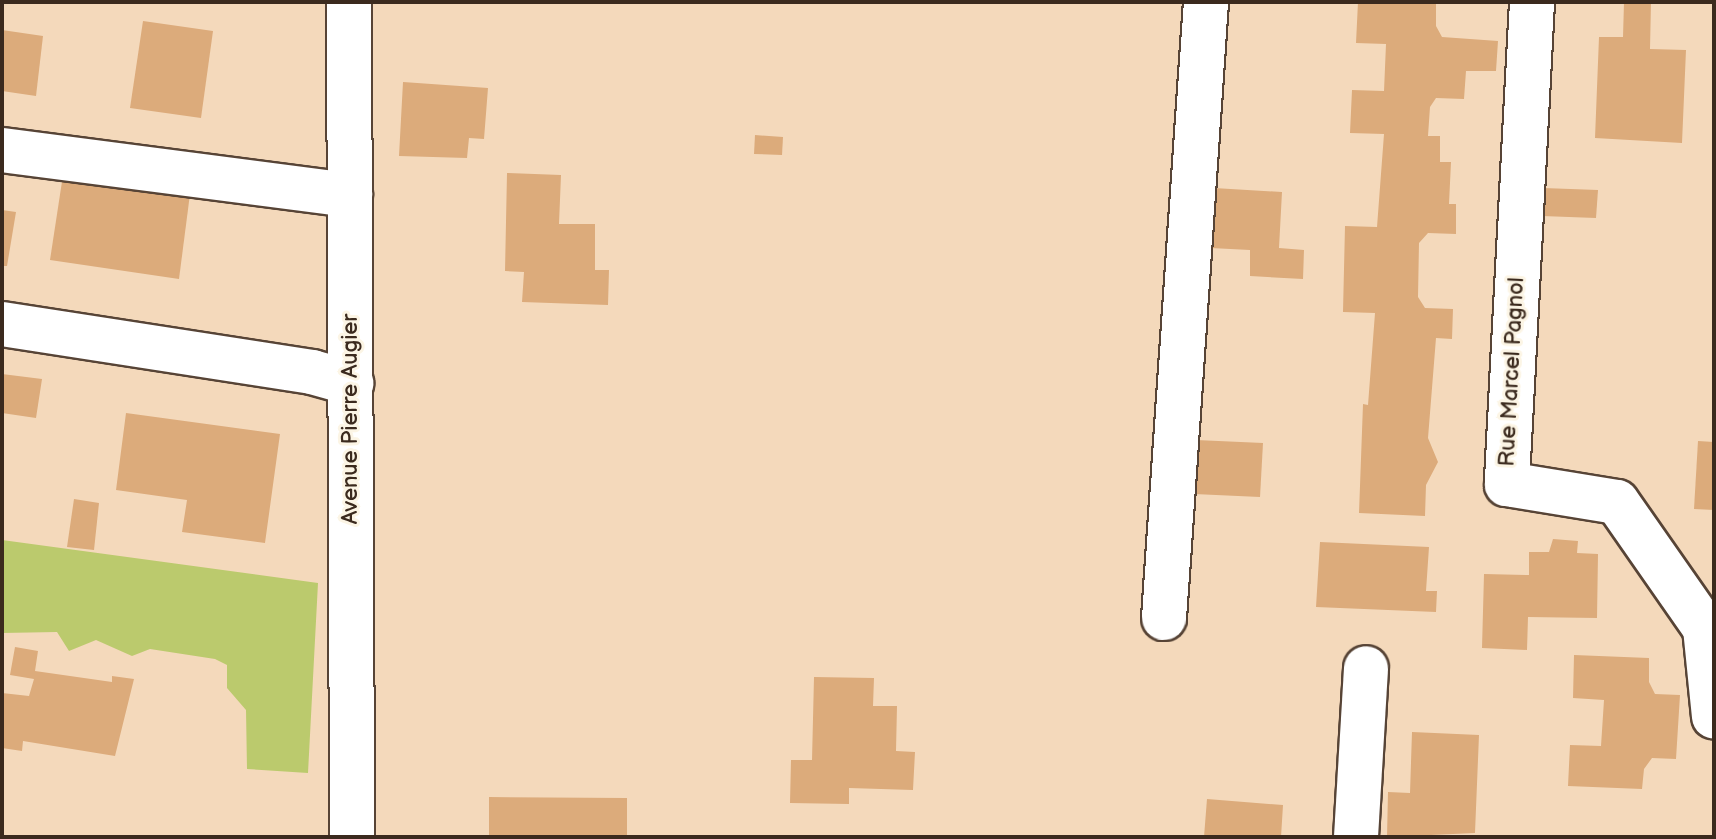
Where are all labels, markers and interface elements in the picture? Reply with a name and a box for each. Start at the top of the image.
street label: Rue Marcel Pagnol [1494,277,1530,467]
street label: Avenue Pierre Augier [338,314,364,524]

